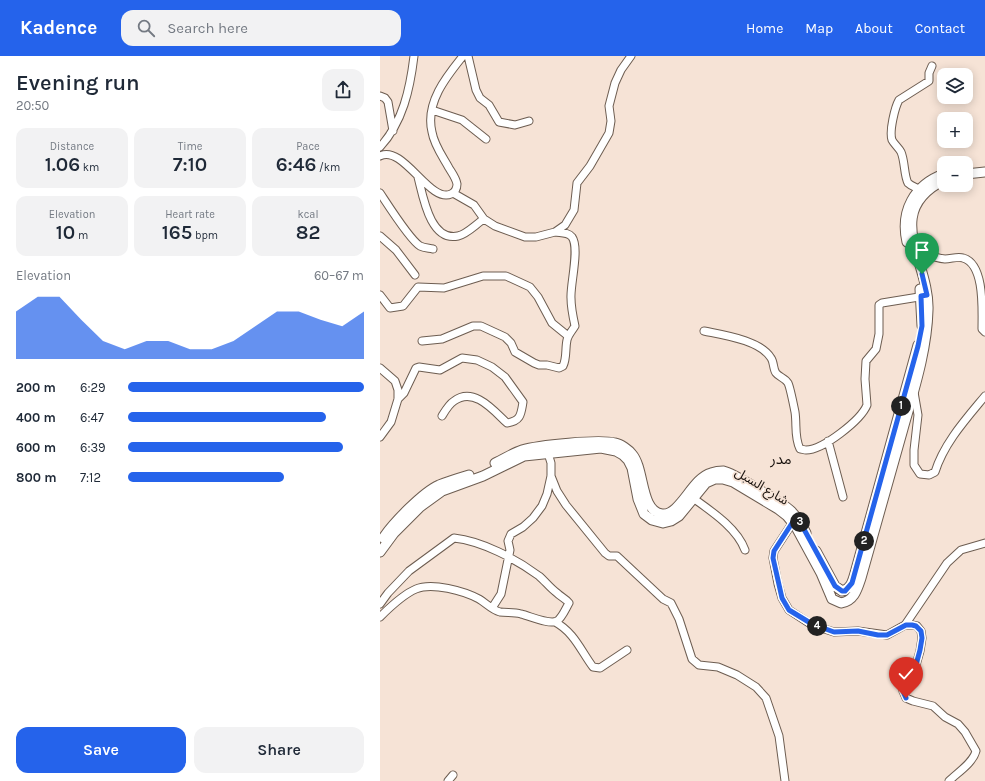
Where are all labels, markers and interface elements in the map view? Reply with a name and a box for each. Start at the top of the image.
search box [121,10,401,46]
text: Kadence [20,17,97,39]
icon: search [135,17,157,39]
text: Search here [167,19,248,37]
text: Home [746,20,783,37]
text: Map [805,20,833,37]
text: About [855,20,893,37]
text: Contact [915,20,965,37]
map controls [937,68,973,192]
button: layers [937,68,973,104]
button: share [322,69,364,111]
text: Evening run [16,70,140,96]
text: 20:50 [16,98,49,113]
button: + [937,112,973,148]
text: Distance [50,140,94,153]
text: Time [178,140,202,153]
text: Pace [296,140,320,153]
text: 1.06 [45,153,80,176]
text: 7:10 [173,153,207,176]
text: 6:46 [276,153,316,176]
button: − [937,156,973,192]
text: km [80,161,99,174]
text: /km [316,161,340,174]
text: Elevation [49,208,95,221]
text: Heart rate [165,208,215,221]
text: kcal [297,208,319,221]
text: 10 [56,221,75,244]
text: 165 [162,221,192,244]
text: 82 [296,221,320,244]
text: m [75,229,88,242]
text: bpm [192,229,218,242]
pin [905,233,939,274]
icon: arrive [911,239,933,261]
text: Elevation [16,268,71,283]
text: 60–67 m [314,268,364,283]
text: 200 m [16,380,56,395]
text: 6:29 [80,380,106,395]
pin: 1 [891,396,911,416]
text: 1 [899,399,903,412]
text: 400 m [16,410,56,425]
text: 6:47 [80,410,104,425]
text: 600 m [16,440,56,455]
text: 6:39 [80,440,106,455]
district label: مدر [769,450,792,468]
street label: شارع السبل [731,464,792,510]
text: 800 m [16,470,56,485]
text: 7:12 [80,470,101,485]
pin: 3 [790,512,810,532]
text: 3 [797,515,803,528]
pin: 2 [854,531,874,551]
text: 2 [861,534,867,547]
pin: 4 [807,616,827,636]
text: 4 [814,619,820,632]
pin [889,657,923,698]
icon: check [895,663,917,685]
button: Save [16,727,186,773]
button: Share [194,727,364,773]

